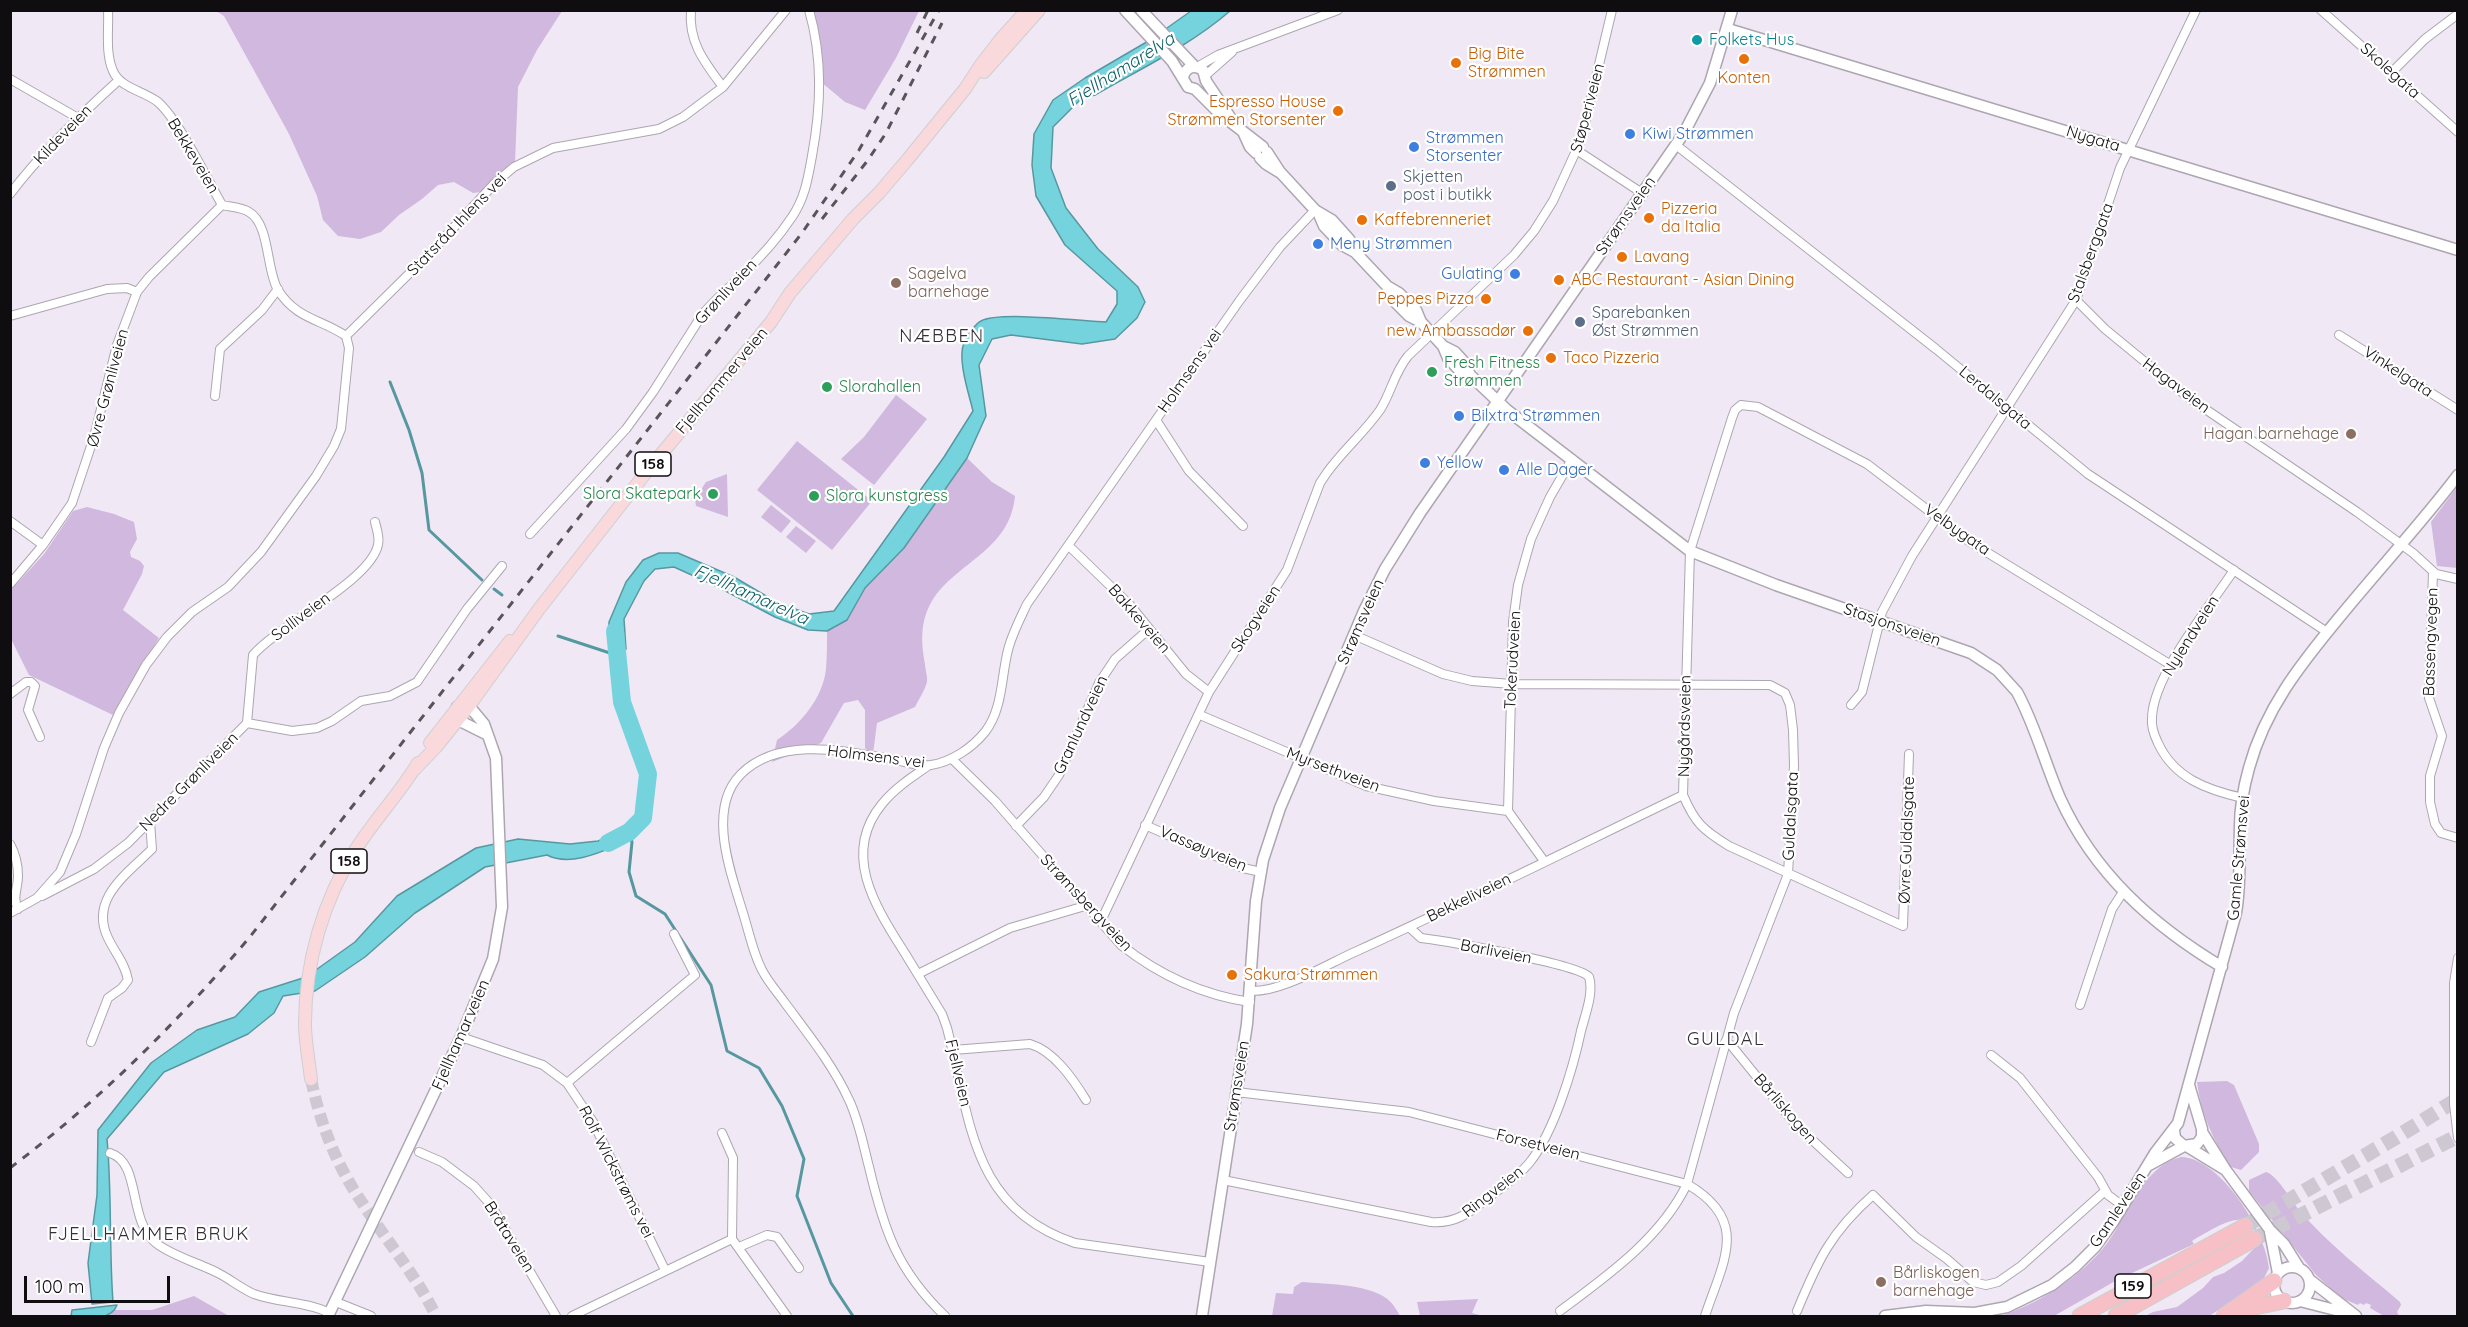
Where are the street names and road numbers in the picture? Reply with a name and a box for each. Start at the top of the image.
street label: Skolegata [2356,39,2424,103]
street label: Støperiveien [1567,61,1609,155]
street label: Kildeveien [30,101,96,169]
street label: Bekkeveien [163,115,223,197]
street label: Nygata [2064,122,2122,156]
street label: Statsråd Ihlens vei [403,170,511,280]
street label: Strømsveien [1592,173,1660,259]
street label: Stalsberggata [2064,201,2118,305]
street label: Grønliveien [691,255,761,329]
street label: Fjellhammerveien [672,324,772,438]
street label: Holmsens vei [1154,325,1226,417]
street label: Øvre Grønliveien [83,327,133,449]
street label: Vinkelgata [2360,342,2436,402]
street label: Hagaveien [2138,354,2214,418]
street label: Lerdalsgata [1955,362,2035,434]
road number: 158 [635,452,671,476]
street label: Velbygata [1920,500,1994,560]
street label: Strømsveien [1334,576,1388,668]
street label: Bakkeveien [1104,581,1174,657]
street label: Skogveien [1227,582,1285,656]
street label: Bassengvegen [2420,587,2442,697]
street label: Solliveien [268,589,334,645]
street label: Nylendveien [2159,592,2223,680]
street label: Stasjonsveien [1841,599,1943,651]
street label: Tokerudveien [1501,610,1525,710]
street label: Granlundveien [1050,673,1112,777]
street label: Nygårdsveien [1675,675,1695,777]
street label: Nedre Grønliveien [136,729,242,835]
street label: Holmsens vei [826,742,926,772]
street label: Myrsethveien [1284,743,1382,797]
street label: Guldalsgata [1779,771,1803,861]
street label: Øvre Guldalsgate [1895,776,1919,904]
street label: Gamle Strømsvei [2224,795,2254,921]
street label: Vassøyveien [1156,822,1250,876]
road number: 158 [331,849,367,873]
street label: Strømsbergveien [1036,850,1136,956]
street label: Bekkeliveien [1424,869,1514,927]
street label: Barliveien [1459,936,1533,968]
street label: Fjellhamarveien [428,977,494,1093]
street label: Fjellveien [941,1037,975,1109]
street label: Strømsveien [1220,1039,1254,1133]
street label: Bårliskogen [1749,1070,1821,1148]
street label: Rolf Wickstrøms vei [574,1103,658,1241]
street label: Forsetveien [1494,1125,1582,1165]
street label: Ringveien [1459,1162,1527,1222]
street label: Gamleveien [2086,1168,2150,1252]
street label: Bråtaveien [480,1198,538,1276]
road number: 159 [2115,1274,2151,1298]

